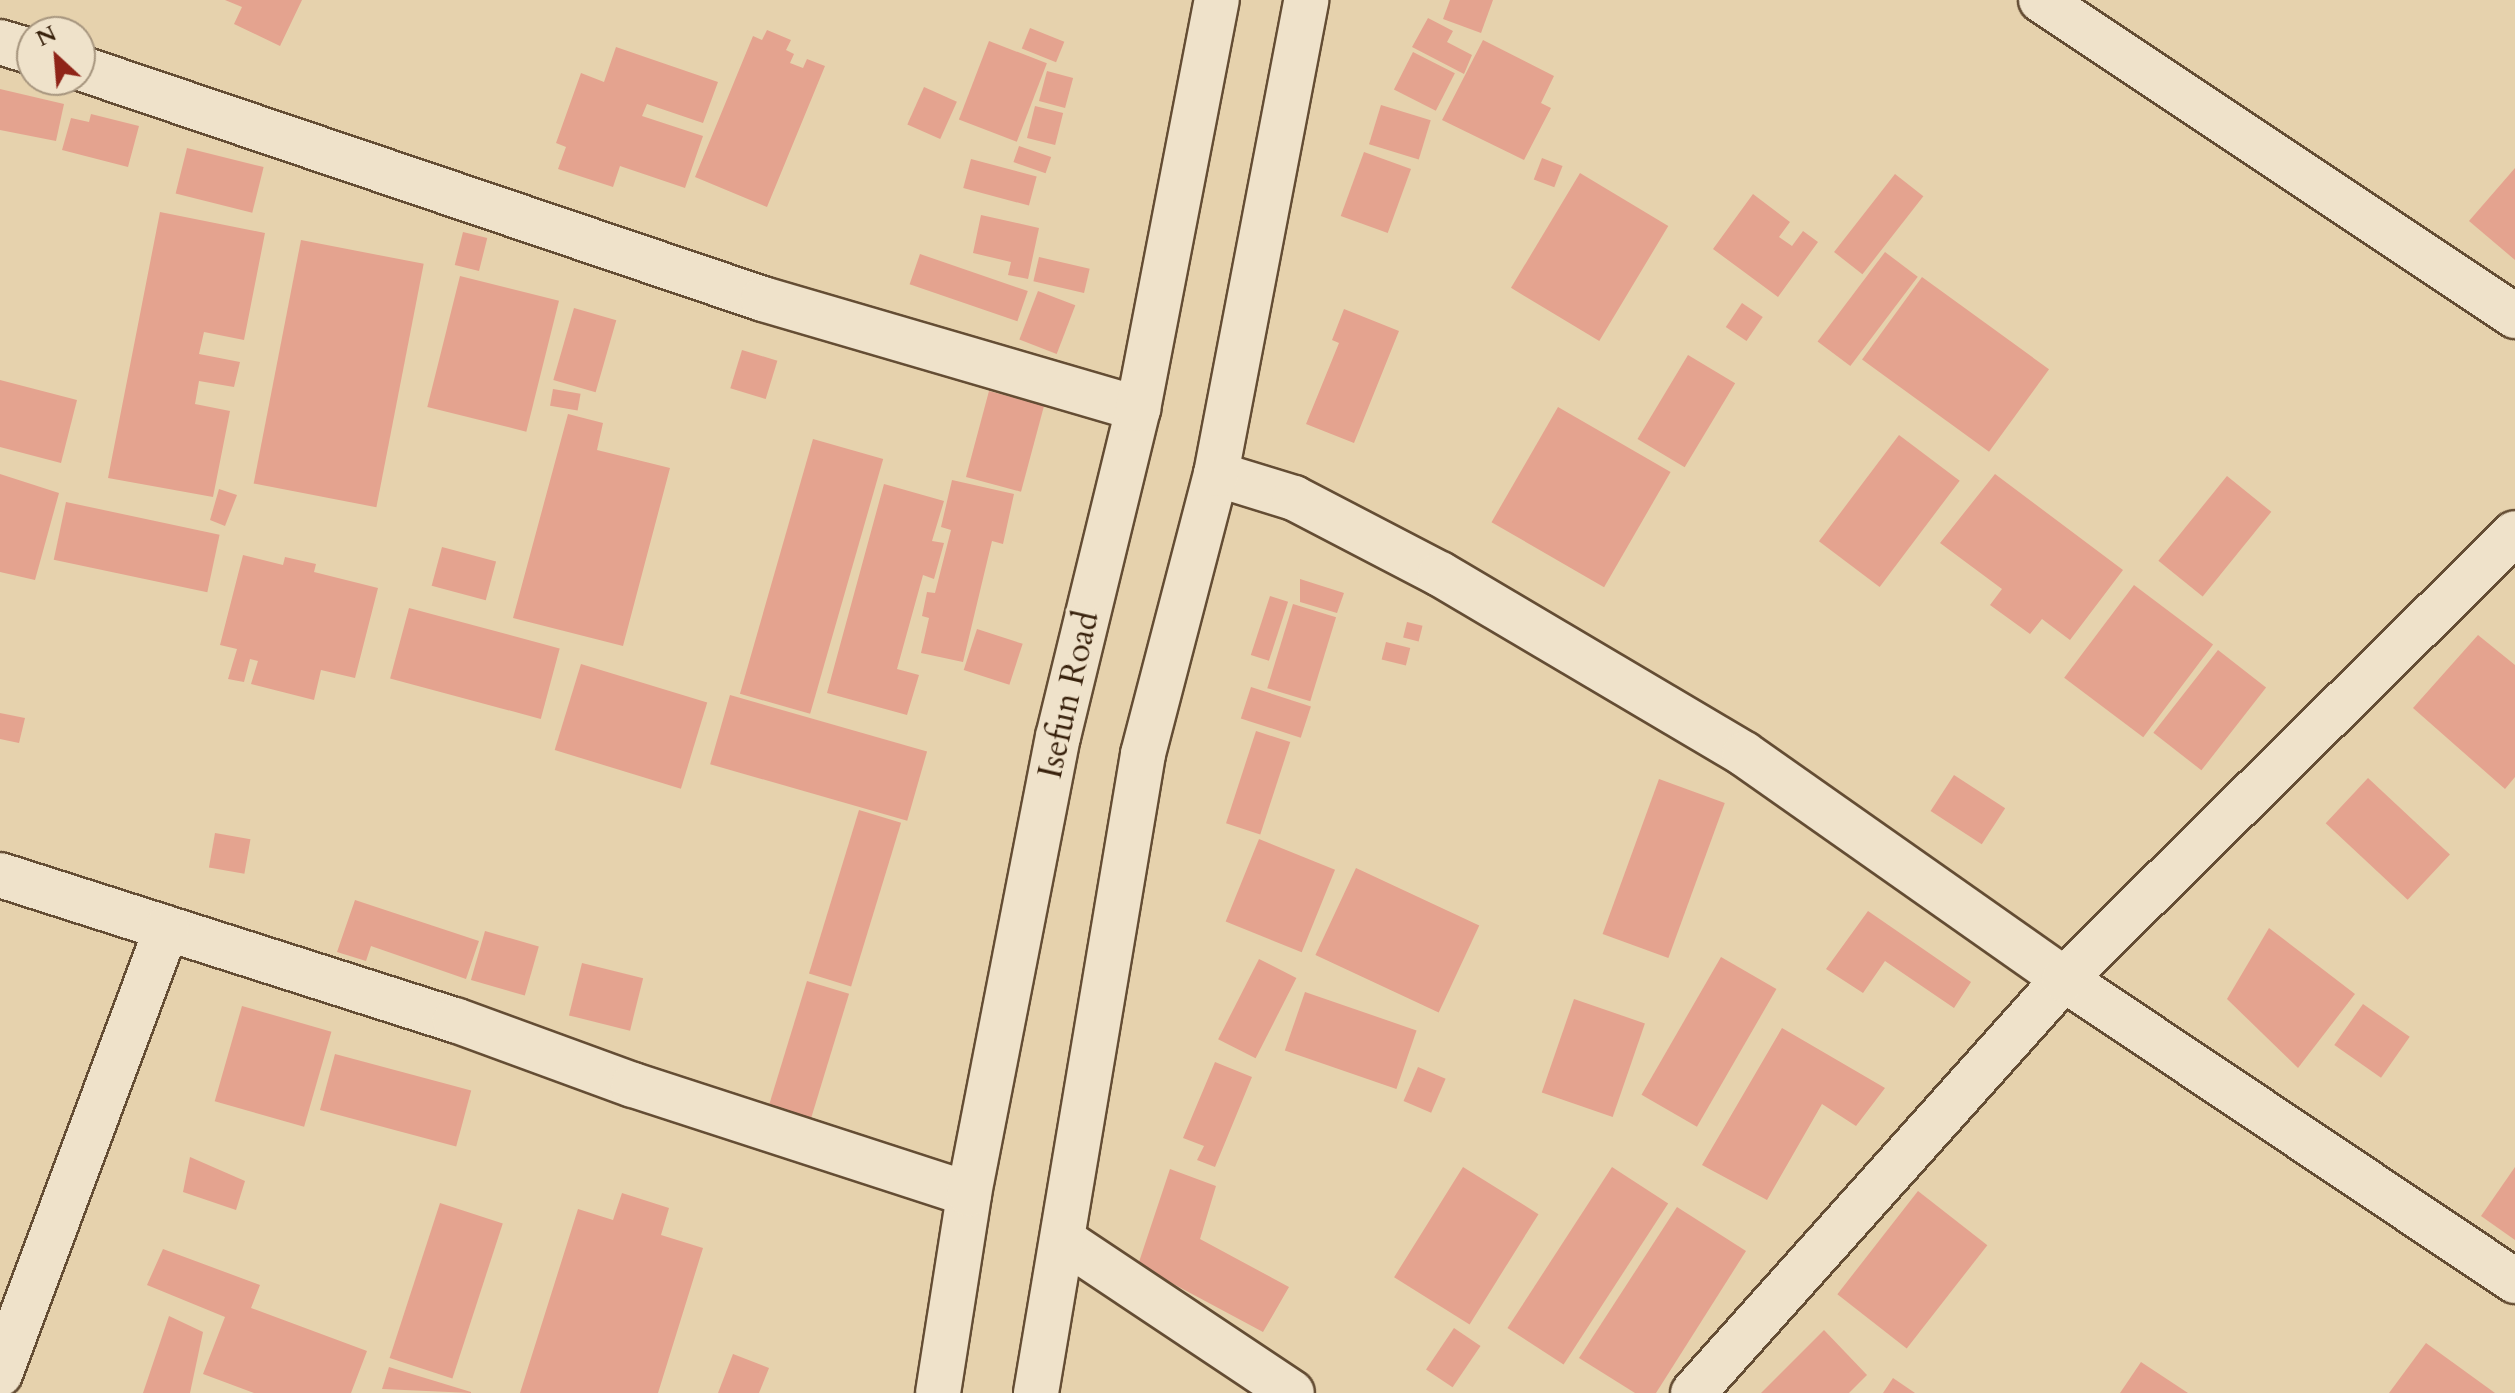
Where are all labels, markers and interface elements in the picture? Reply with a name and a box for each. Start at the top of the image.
north arrow [16,16,96,96]
text: N [31,19,62,54]
street label: Isefun Road [1030,607,1108,783]

